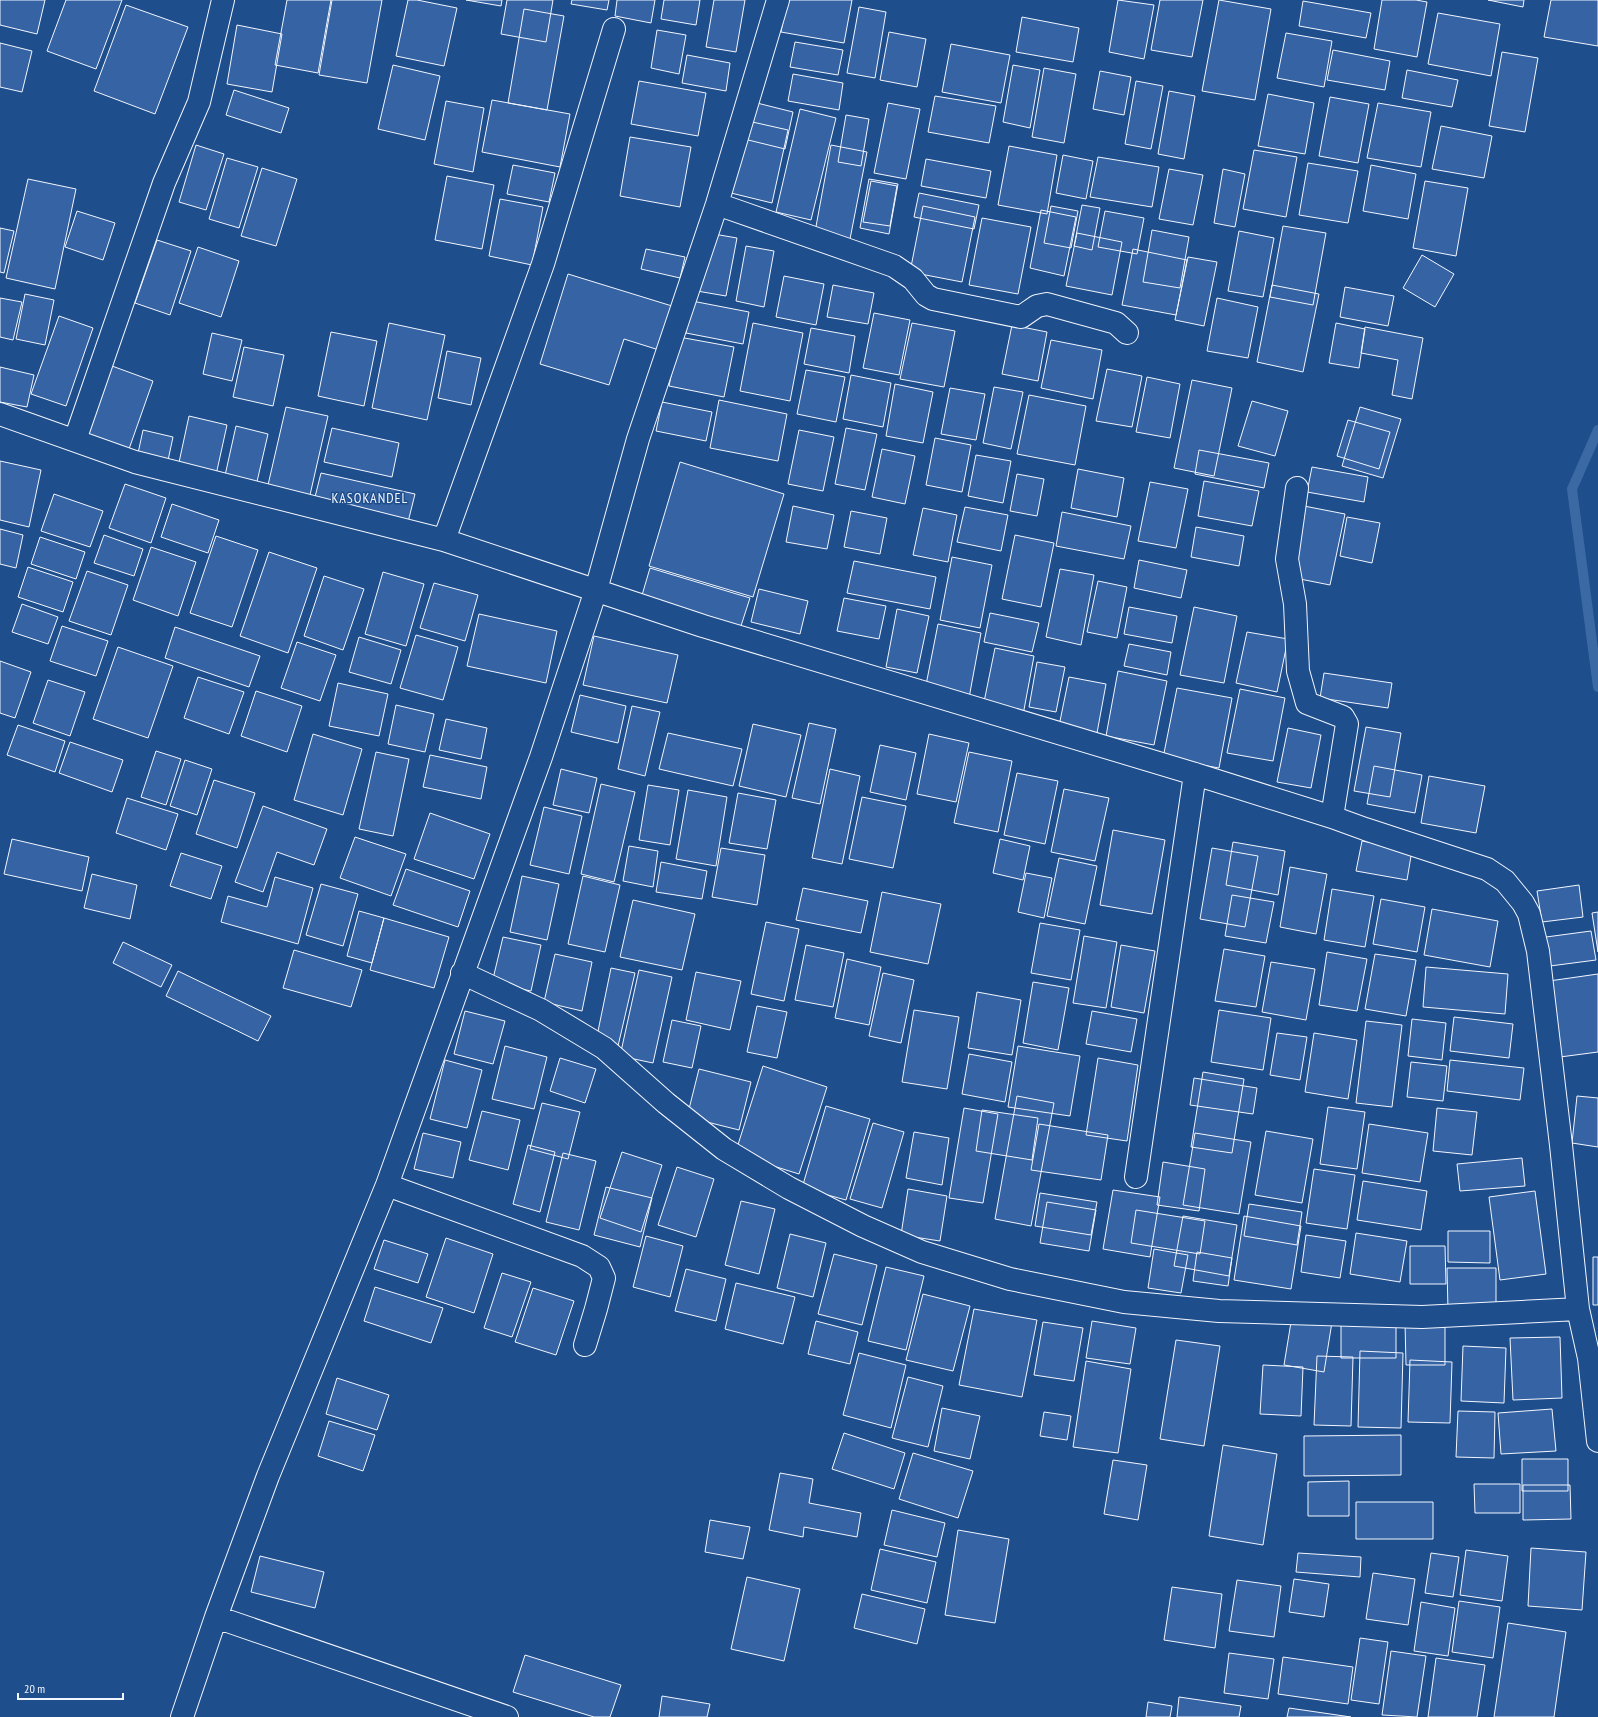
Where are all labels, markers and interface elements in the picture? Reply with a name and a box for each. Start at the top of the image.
district label: KASOKANDEL [332,489,408,507]
scale bar [18,1675,123,1701]
text: 20 m [24,1681,45,1696]

